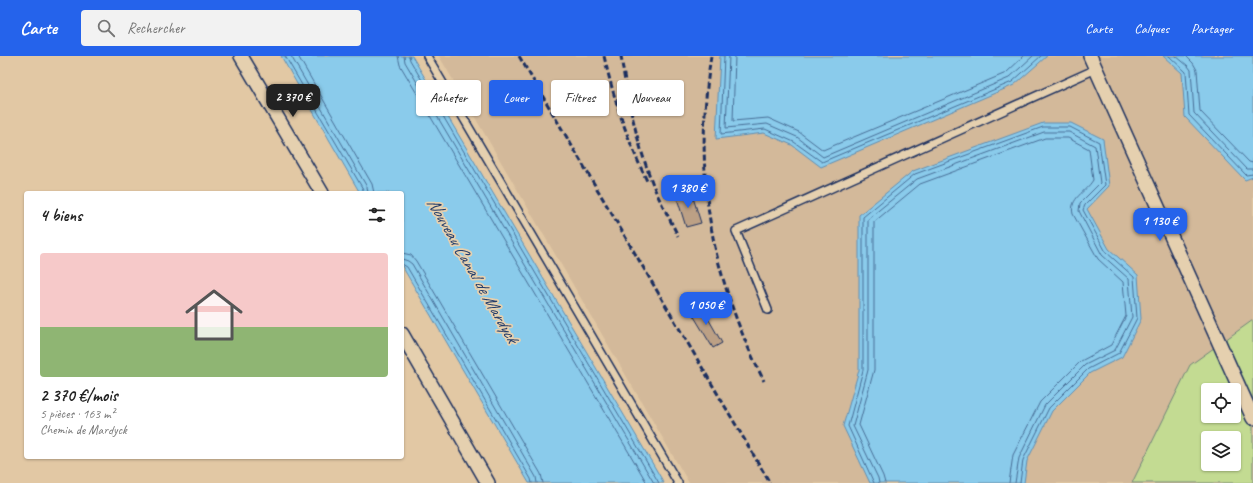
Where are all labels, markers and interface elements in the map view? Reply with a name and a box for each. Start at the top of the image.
search box [81,10,361,46]
text: Carte [20,16,57,40]
icon: search [95,17,117,39]
text: Rechercher [127,19,185,38]
text: Carte [1085,20,1112,37]
text: Calques [1134,20,1169,37]
text: Partager [1191,20,1233,37]
chip: Acheter [416,80,481,116]
chip: Louer [489,80,543,116]
chip: Filtres [551,80,609,116]
chip: Nouveau [617,80,684,116]
pin: 2 370 € [256,84,330,118]
text: 2 370 € [275,89,311,105]
pin: 1 380 € [651,175,725,209]
text: 1 380 € [670,180,706,196]
water label: Nouveau Canal de Mardyck [422,193,525,349]
icon: filters [366,204,388,226]
text: 4 biens [40,205,82,226]
pin: 1 130 € [1123,208,1197,242]
text: 1 130 € [1142,213,1178,229]
icon: home [178,279,250,351]
pin: 1 050 € [669,292,743,326]
text: 1 050 € [688,297,724,313]
map controls [1201,383,1241,471]
button: locate [1201,383,1241,423]
text: 2 370 €/mois [40,385,117,406]
text: 5 pièces · 163 m² [40,406,115,422]
text: Chemin de Mardyck [40,422,127,438]
button: layers [1201,431,1241,471]

